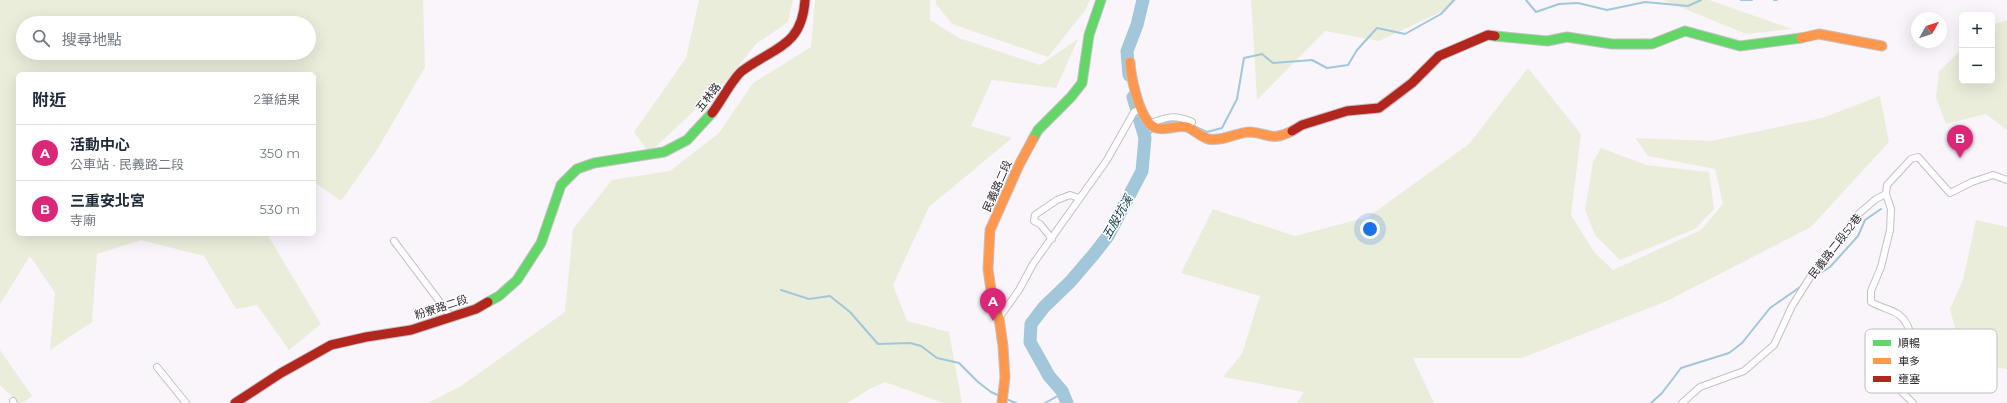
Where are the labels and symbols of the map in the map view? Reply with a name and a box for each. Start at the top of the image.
north arrow [1911,12,1947,48]
street label: 五林路 [692,80,724,114]
pin: B [1947,125,1973,158]
street label: 民義路二段 [979,158,1015,214]
water label: 五股坑溪 [1099,191,1136,242]
street label: 民義路二段52巷 [1805,211,1865,281]
your location [1360,219,1380,239]
pin: A [980,288,1006,321]
street label: 粉寮路二段 [413,292,469,322]
legend [1865,329,1997,393]
text: 順暢 [1898,336,1920,350]
text: 車多 [1898,354,1920,368]
text: 壅塞 [1898,372,1920,386]

